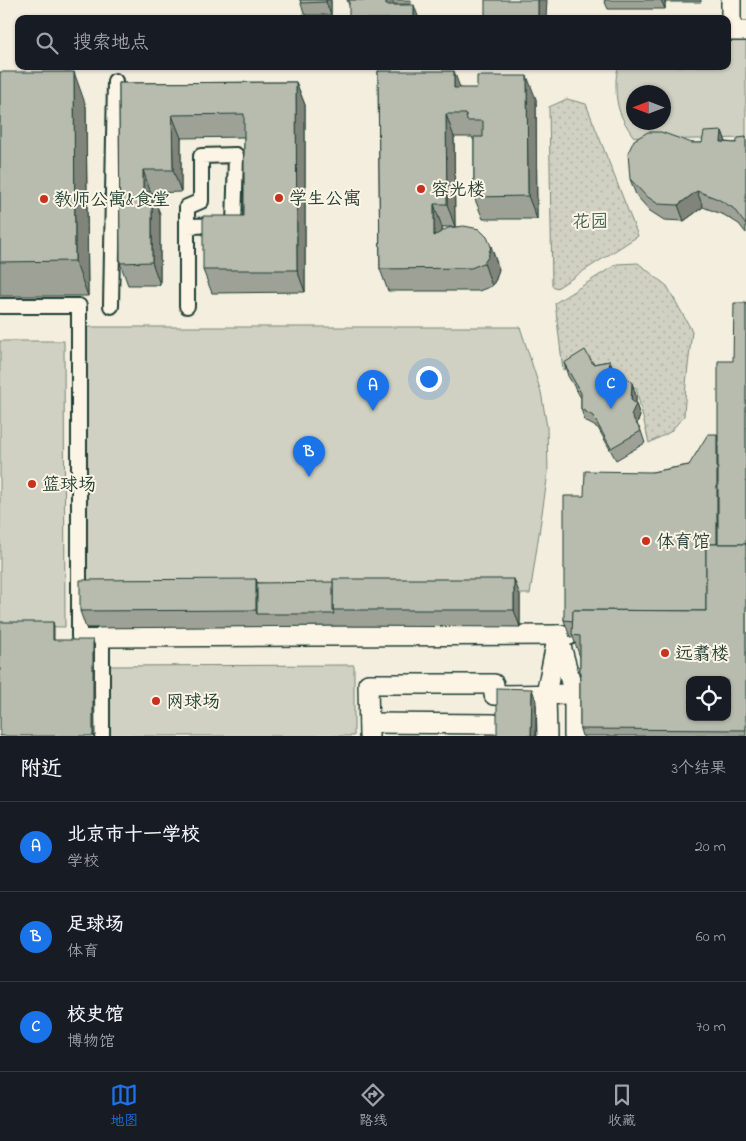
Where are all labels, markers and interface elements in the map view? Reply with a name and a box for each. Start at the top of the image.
search box [15,15,731,70]
icon: search [33,29,61,57]
text: 搜索地点 [73,30,149,57]
north arrow [626,85,671,130]
place label: 容光楼 [431,178,485,204]
marker: 容光楼 [415,183,427,195]
place label: 学生公寓 [289,187,361,213]
place label: 教师公寓&食堂 [54,188,170,214]
marker: 学生公寓 [273,192,285,204]
marker: 教师公寓&食堂 [38,193,50,205]
park label: 花园 [572,210,608,236]
your location [416,366,442,392]
pin: C [595,368,627,409]
pin: A [357,370,389,411]
pin: B [293,436,325,477]
place label: 篮球场 [42,473,96,499]
marker: 篮球场 [26,478,38,490]
place label: 体育馆 [656,530,710,556]
marker: 体育馆 [640,535,652,547]
place label: 远翥楼 [675,642,729,668]
marker: 远翥楼 [659,647,671,659]
map controls [686,676,731,721]
button: locate [686,676,731,721]
place label: 网球场 [166,690,220,716]
marker: 网球场 [150,695,162,707]
text: 附近 [20,755,62,785]
text: 3个结果 [671,757,726,781]
text: 北京市十一学校 [67,822,200,849]
text: A [31,835,41,859]
text: 20 m [695,835,726,859]
text: 学校 [67,850,99,874]
text: 足球场 [67,912,124,939]
text: B [31,925,41,949]
text: 60 m [696,925,726,949]
text: 体育 [67,940,99,964]
text: 校史馆 [67,1002,124,1029]
text: C [32,1015,40,1039]
text: 70 m [696,1015,726,1039]
text: 博物馆 [67,1030,115,1054]
tab: 地图 [110,1081,138,1132]
tab: 路线 [359,1081,387,1132]
tab: 收藏 [608,1081,636,1132]

